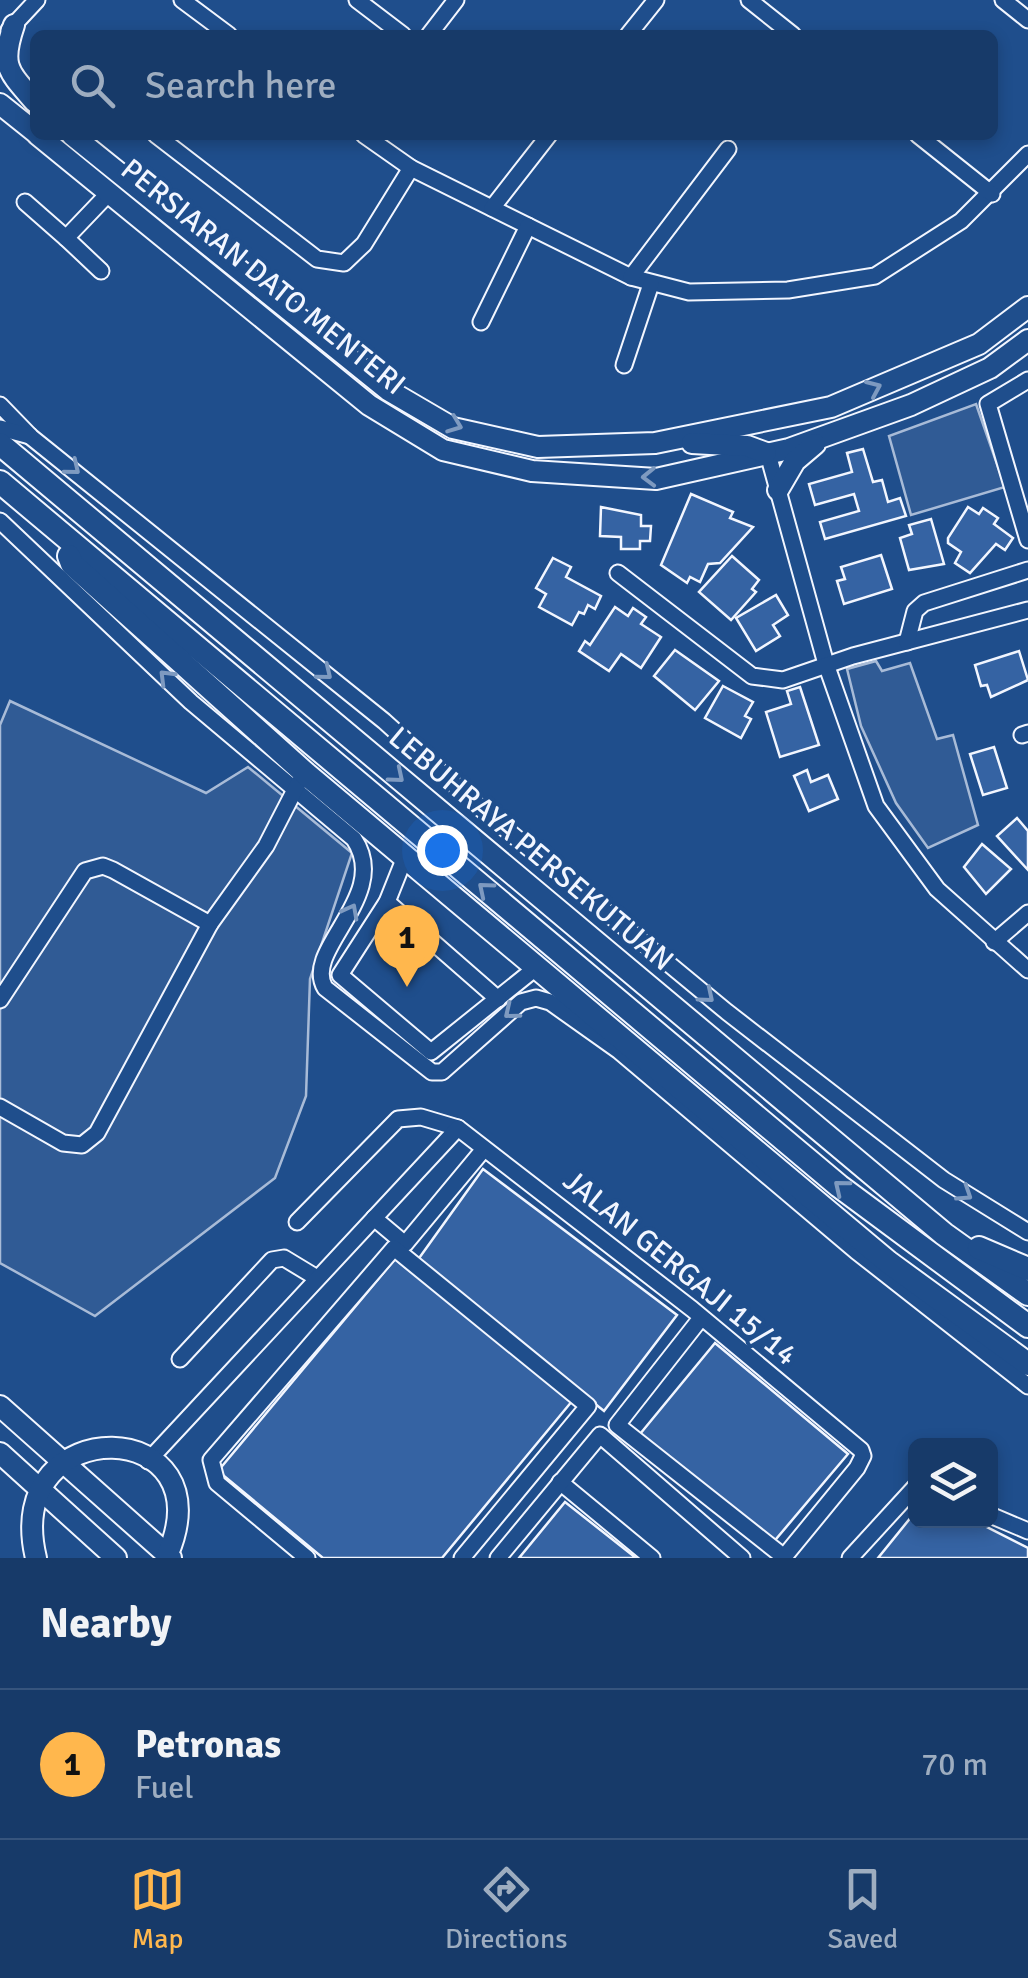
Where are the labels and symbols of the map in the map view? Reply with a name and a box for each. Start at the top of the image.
street label: PERSIARAN DATO MENTERI [113,151,413,403]
one-way arrow [864,380,882,400]
one-way arrow [445,414,463,434]
one-way arrow [62,456,80,474]
one-way arrow [641,467,657,488]
one-way arrow [314,661,332,679]
one-way arrow [160,671,178,689]
street label: LEBUHRAYA PERSEKUTUAN [381,719,681,979]
one-way arrow [386,764,404,782]
your location [417,825,468,876]
one-way arrow [479,882,497,900]
one-way arrow [339,903,358,921]
pin: 1 [374,904,440,987]
one-way arrow [696,984,714,1002]
one-way arrow [505,1000,523,1018]
street label: JALAN GERGAJI 15/14 [556,1162,804,1374]
one-way arrow [835,1181,853,1199]
one-way arrow [954,1181,972,1200]

